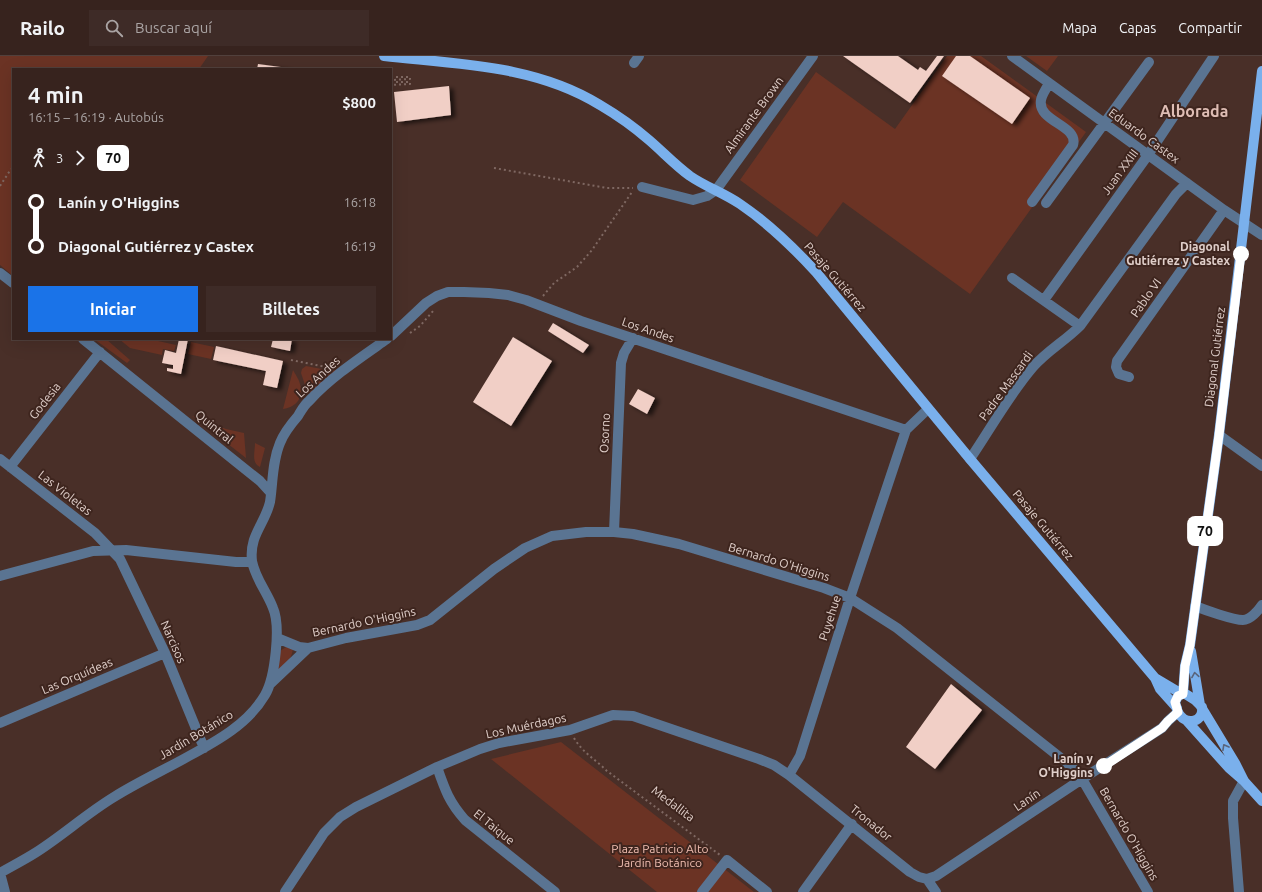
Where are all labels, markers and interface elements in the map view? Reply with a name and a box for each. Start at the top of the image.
search box [89,10,369,46]
text: Railo [20,17,65,39]
icon: search [103,17,125,39]
text: Buscar aquí [135,19,212,36]
text: Mapa [1062,20,1097,36]
text: Capas [1119,20,1156,36]
text: Compartir [1178,20,1242,36]
street label: Almirante Brown [722,74,786,155]
text: 4 min [28,82,84,107]
text: $800 [342,94,376,111]
district label: Alborada [1160,102,1228,120]
street label: Eduardo Castex [1106,106,1182,166]
text: 16:15 – 16:19 · Autobús [28,110,164,124]
icon: walk [28,147,50,169]
icon: forward [69,147,91,169]
street label: Juan XXIII [1099,147,1140,197]
text: 70 [105,150,121,166]
text: 3 [56,151,63,165]
text: Lanín y O'Higgins [58,194,180,211]
text: 16:18 [343,195,376,209]
text: Diagonal Gutiérrez y Castex [58,238,254,255]
text: 16:19 [343,239,376,253]
street label: Pasaje Gutiérrez [802,240,869,314]
place label: Diagonal Gutiérrez y Castex [1126,240,1230,267]
marker: Diagonal Gutiérrez y Castex [1233,246,1249,262]
street label: Pablo VI [1128,276,1163,319]
button: Iniciar [28,286,198,332]
button: Billetes [206,286,376,332]
street label: Diagonal Gutiérrez [1202,306,1227,408]
street label: Los Andes [620,314,676,345]
street label: Padre Mascardi [976,349,1035,423]
street label: Los Andes [293,354,342,400]
street label: Godesia [26,380,63,422]
street label: Quintral [193,408,236,446]
street label: Osorno [597,413,612,453]
street label: Las Violetas [36,468,95,517]
street label: Pasaje Gutiérrez [1010,487,1077,563]
line badge: 70 [1187,518,1223,544]
text: 70 [1197,523,1213,539]
street label: Bernardo O'Higgins [727,540,831,583]
street label: Puyehue [816,594,843,642]
street label: Bernardo O'Higgins [311,604,417,639]
street label: Narcisos [158,618,189,665]
street label: Las Orquídeas [39,655,114,696]
one-way arrow [1191,672,1200,678]
street label: Jardín Botánico [156,707,235,762]
street label: Los Muérdagos [485,711,567,740]
one-way arrow [1222,744,1229,751]
place label: Lanín y O'Higgins [1038,752,1094,779]
marker: Lanín y O'Higgins [1096,758,1112,774]
street label: Medallita [649,783,697,824]
street label: Bernardo O'Higgins [1097,785,1161,883]
street label: Lanín [1011,786,1042,813]
street label: Tronador [848,802,895,843]
street label: El Taique [471,806,517,847]
park label: Plaza Patricio Alto Jardín Botánico [611,842,709,869]

